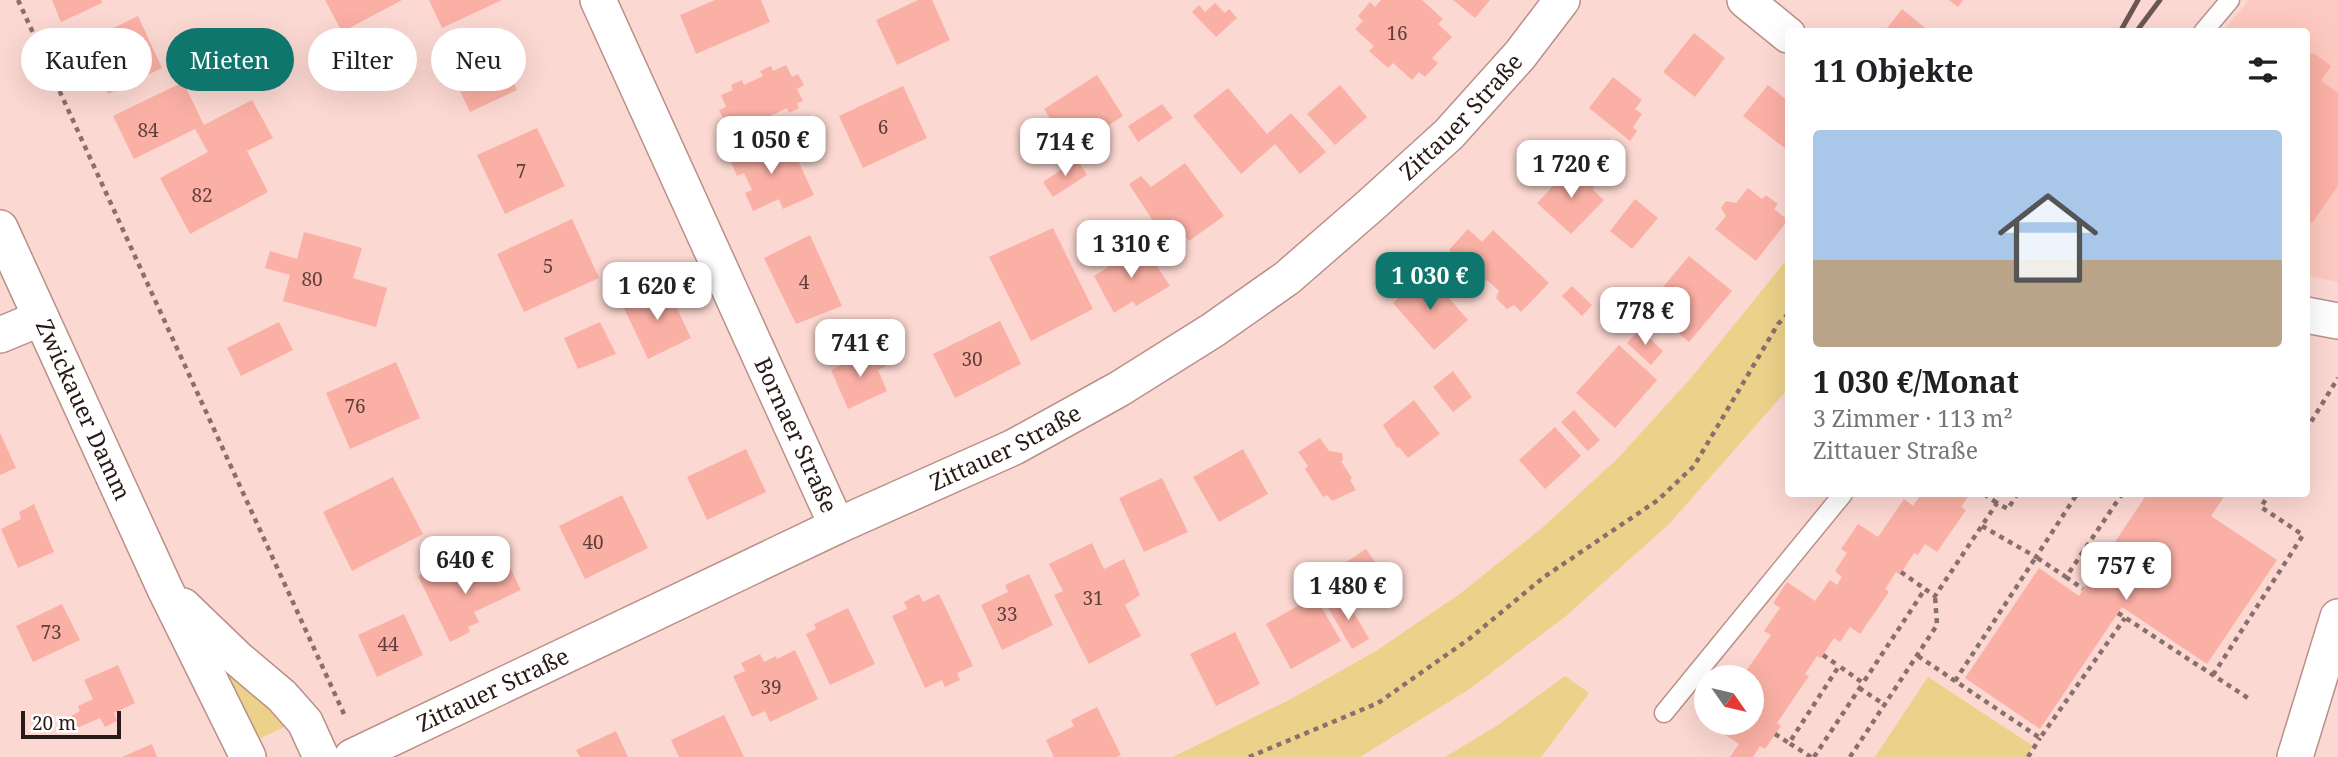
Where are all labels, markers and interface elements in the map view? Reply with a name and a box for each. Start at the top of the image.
house number: 16 [1386,20,1408,46]
chip: Kaufen [21,28,152,91]
chip: Mieten [166,28,294,91]
chip: Filter [308,28,417,91]
chip: Neu [431,28,526,91]
street label: Zittauer Straße [1392,46,1529,187]
text: 11 Objekte [1813,50,1974,91]
icon: filters [2244,51,2282,89]
house number: 6 [878,114,888,140]
pin: 1 050 € [706,116,836,176]
house number: 84 [137,117,159,143]
pin: 714 € [1016,118,1114,178]
text: 1 050 € [733,123,809,155]
text: 714 € [1036,125,1094,157]
pin: 1 720 € [1506,140,1636,200]
text: 1 720 € [1533,147,1609,179]
house number: 7 [516,158,526,184]
icon: home [1985,175,2111,301]
house number: 82 [191,182,213,208]
pin: 1 310 € [1066,220,1196,280]
text: 1 310 € [1093,227,1169,259]
pin: 1 030 € [1365,252,1495,312]
house number: 5 [543,253,553,279]
text: 1 030 € [1392,259,1468,291]
pin: 1 620 € [592,262,722,322]
house number: 80 [301,266,323,292]
text: 1 620 € [619,269,695,301]
house number: 4 [799,269,810,295]
pin: 778 € [1596,288,1694,347]
text: 778 € [1616,294,1674,326]
street label: Zwickauer Damm [29,314,139,505]
pin: 741 € [811,320,909,379]
text: 741 € [831,326,889,358]
house number: 30 [961,346,983,372]
street label: Bornaer Straße [747,352,846,518]
text: 1 030 €/Monat [1813,361,2019,402]
house number: 76 [344,393,366,419]
street label: Zittauer Straße [924,396,1086,498]
text: 3 Zimmer · 113 m² [1813,402,2013,434]
text: Zittauer Straße [1813,434,1978,466]
house number: 40 [582,529,604,555]
pin: 640 € [416,536,514,596]
pin: 757 € [2077,542,2175,602]
text: 640 € [436,543,494,575]
text: 757 € [2097,549,2155,581]
pin: 1 480 € [1283,562,1413,622]
text: 1 480 € [1310,569,1386,601]
house number: 31 [1082,585,1104,611]
house number: 33 [996,601,1018,627]
house number: 73 [40,619,62,645]
house number: 44 [377,631,399,657]
street label: Zittauer Straße [411,639,574,739]
north arrow [1694,665,1764,735]
map controls [1694,665,1764,735]
house number: 39 [760,674,782,700]
scale bar [21,708,121,740]
text: 20 m [32,710,76,736]

